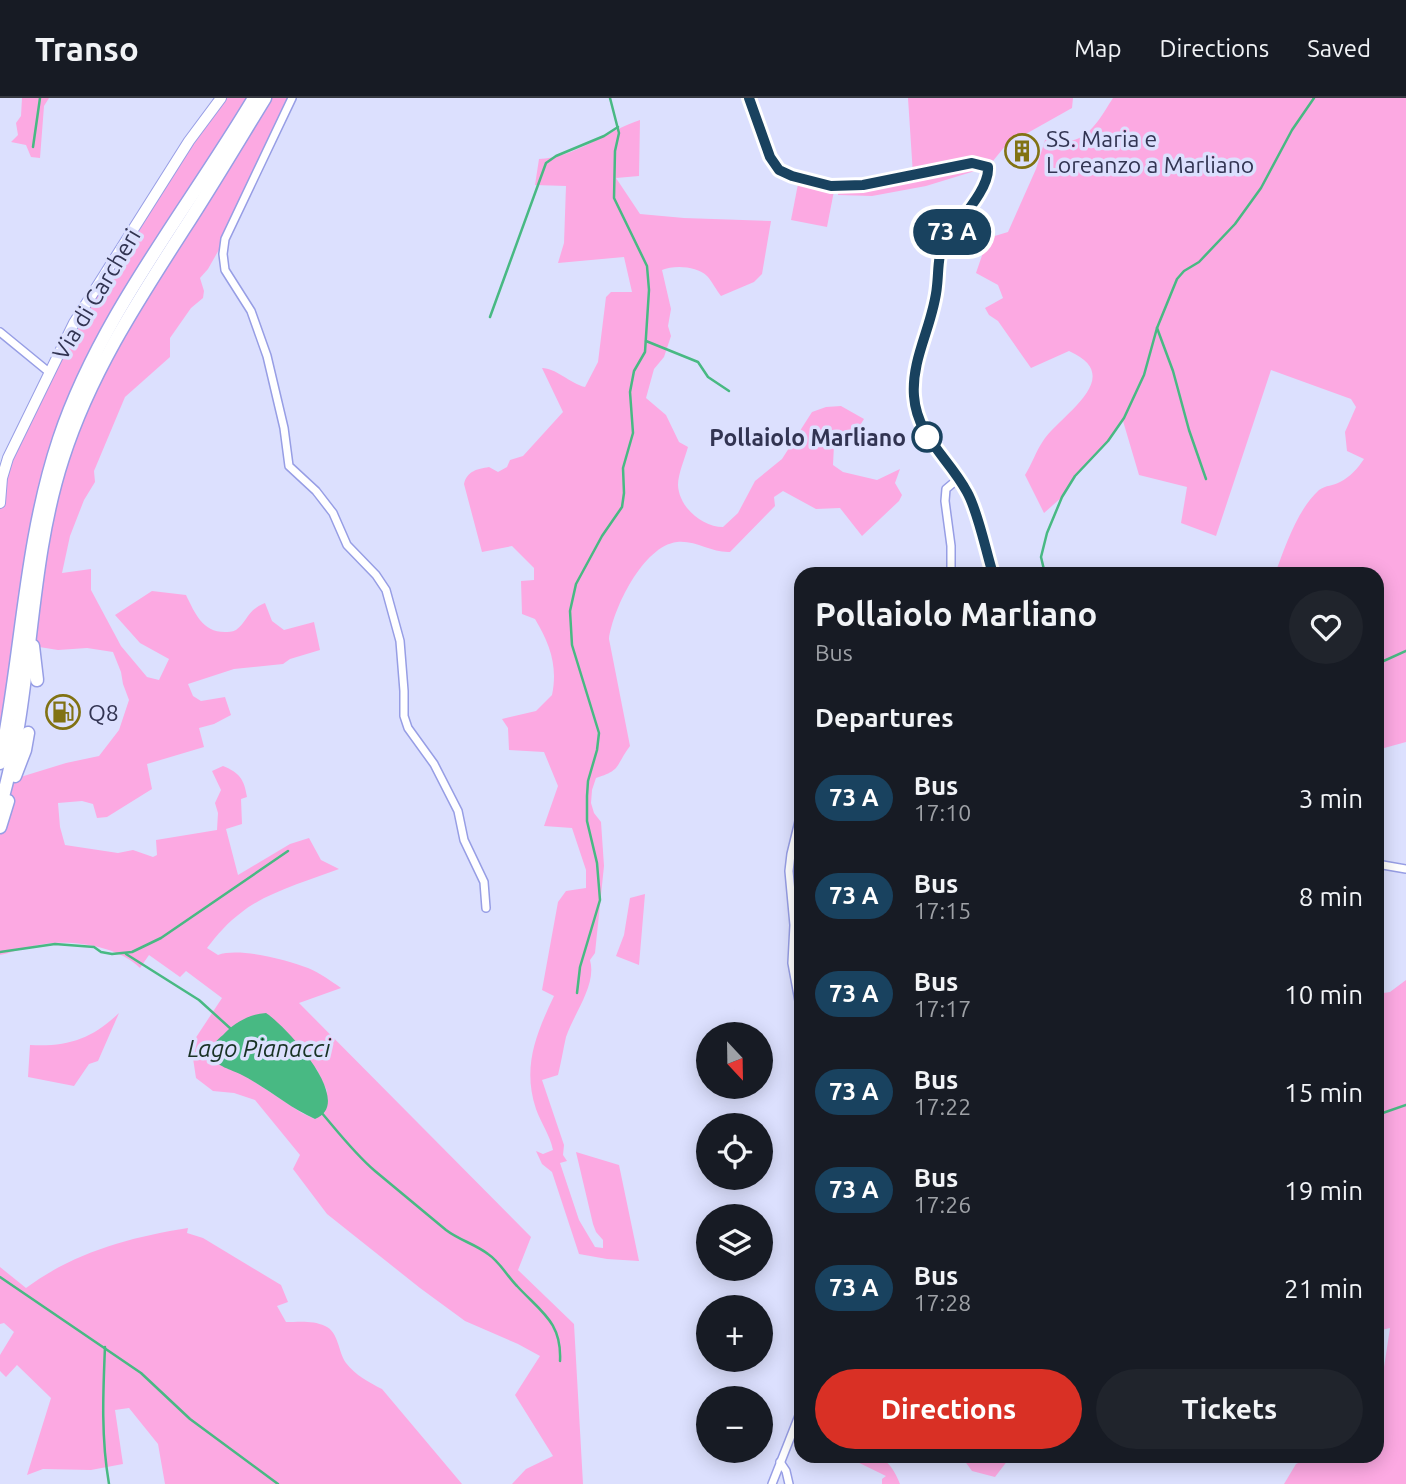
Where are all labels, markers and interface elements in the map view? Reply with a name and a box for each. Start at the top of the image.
text: Transo [35,30,139,67]
text: Map [1074,35,1121,62]
text: Directions [1159,35,1269,62]
text: Saved [1307,35,1371,62]
place label: SS. Maria e Loreanzo a Marliano [1046,126,1254,177]
building icon: SS. Maria e Loreanzo a Marliano [1003,132,1041,170]
line badge: 73 A [903,209,1001,255]
text: 73 A [927,218,977,245]
street label: Via di Carcheri [47,224,145,364]
marker: Pollaiolo Marliano [912,422,942,452]
place label: Pollaiolo Marliano [709,425,906,450]
button: heart [1289,590,1363,664]
text: Pollaiolo Marliano [815,595,1097,632]
text: Bus [815,640,853,665]
fuel station icon: Q8 [44,693,82,731]
place label: Q8 [88,700,119,725]
text: Departures [815,703,953,732]
text: Bus [914,771,958,800]
text: 73 A [829,784,879,811]
text: 3 min [1299,784,1363,813]
text: 17:10 [914,800,971,825]
text: Bus [914,869,958,898]
text: 73 A [829,882,879,909]
text: 8 min [1299,882,1363,911]
text: 17:15 [914,898,971,923]
text: Bus [914,967,958,996]
text: 73 A [829,980,879,1007]
text: 10 min [1284,980,1363,1009]
text: 17:17 [914,996,971,1021]
north arrow [696,1022,774,1099]
map controls [696,1022,773,1463]
water label: Lago Pianacci [188,1035,331,1062]
text: Bus [914,1065,958,1094]
text: 73 A [829,1078,879,1105]
text: 15 min [1284,1078,1363,1107]
text: 17:22 [914,1094,971,1119]
button: locate [696,1113,773,1190]
text: Bus [914,1163,958,1192]
text: 73 A [829,1176,879,1203]
text: 19 min [1284,1176,1363,1205]
text: 17:26 [914,1192,971,1217]
button: layers [696,1204,773,1281]
text: Bus [914,1261,958,1290]
text: 73 A [829,1274,879,1301]
text: 21 min [1284,1274,1363,1303]
text: 17:28 [914,1290,971,1315]
button: + [696,1295,773,1372]
button: Directions [815,1369,1082,1449]
button: Tickets [1096,1369,1363,1449]
button: − [696,1386,773,1463]

